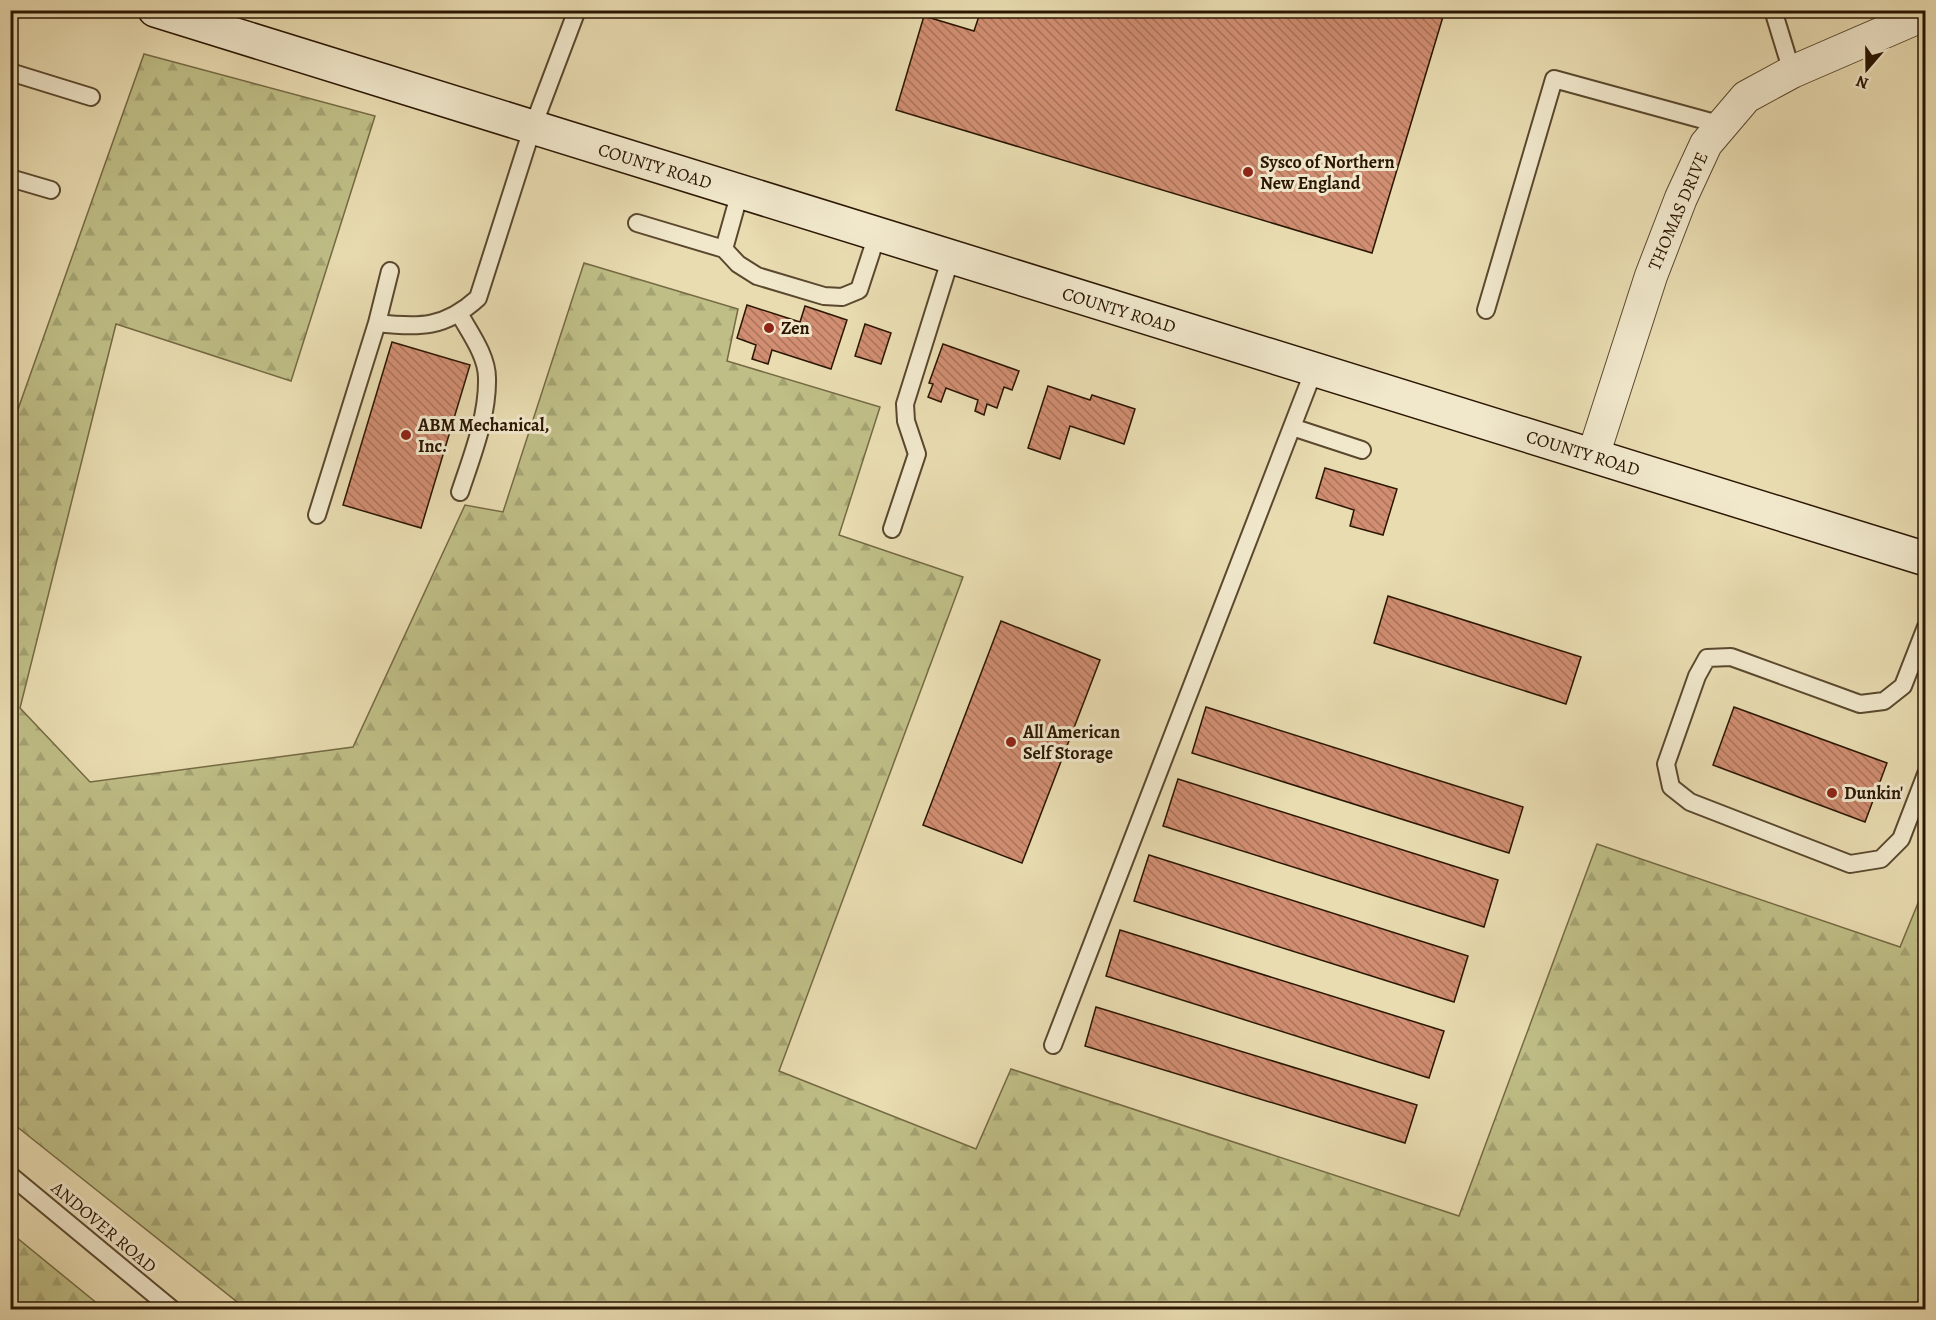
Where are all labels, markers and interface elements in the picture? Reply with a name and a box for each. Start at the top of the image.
north arrow [1837,39,1897,99]
text: N [1853,70,1871,94]
street label: COUNTY ROAD [595,137,715,195]
street label: THOMAS DRIVE [1642,148,1714,274]
place label: Sysco of Northern New England [1260,150,1395,195]
marker: Sysco of Northern New England [1241,165,1255,179]
street label: COUNTY ROAD [1059,281,1179,339]
place label: Zen [781,316,810,340]
marker: Zen [762,321,776,335]
place label: ABM Mechanical, Inc. [417,413,549,458]
street label: COUNTY ROAD [1523,424,1643,482]
marker: ABM Mechanical, Inc. [399,428,413,442]
place label: All American Self Storage [1022,720,1120,765]
marker: All American Self Storage [1004,735,1018,749]
place label: Dunkin' [1844,781,1903,805]
marker: Dunkin' [1825,786,1839,800]
street label: ANDOVER ROAD [46,1175,162,1278]

